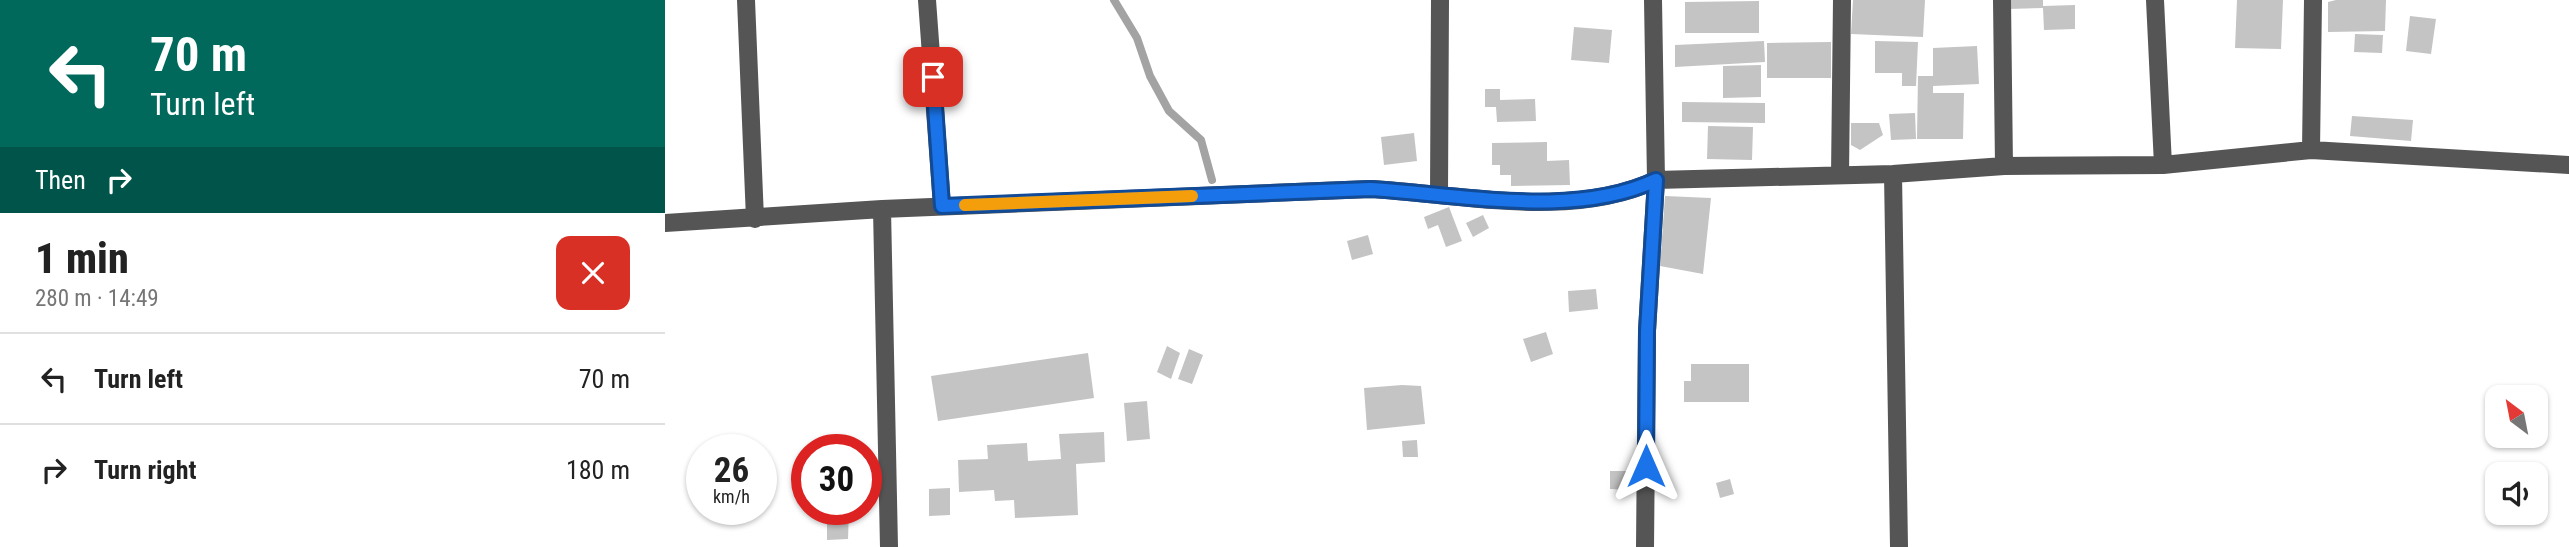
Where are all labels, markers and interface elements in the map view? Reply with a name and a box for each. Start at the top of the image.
text: 70 m [150,26,247,83]
icon: left [35,28,126,119]
pin [903,47,963,107]
icon: arrive [914,58,952,96]
text: Turn left [150,85,255,123]
icon: right [100,161,138,199]
text: Then [35,165,86,195]
text: 1 min [35,234,129,283]
button: close [556,236,630,310]
text: 280 m · 14:49 [35,285,159,312]
icon: left [35,360,73,398]
text: Turn left [94,364,183,394]
text: 70 m [579,364,630,394]
north arrow [2485,385,2548,448]
map controls [2485,385,2548,525]
position arrow [1609,429,1683,503]
speed limit sign: 30 [791,434,882,525]
text: 26 [714,450,749,491]
icon: right [35,451,73,489]
text: Turn right [94,455,196,485]
text: 180 m [566,455,630,485]
button: sound [2485,462,2548,525]
text: km/h [713,486,750,507]

